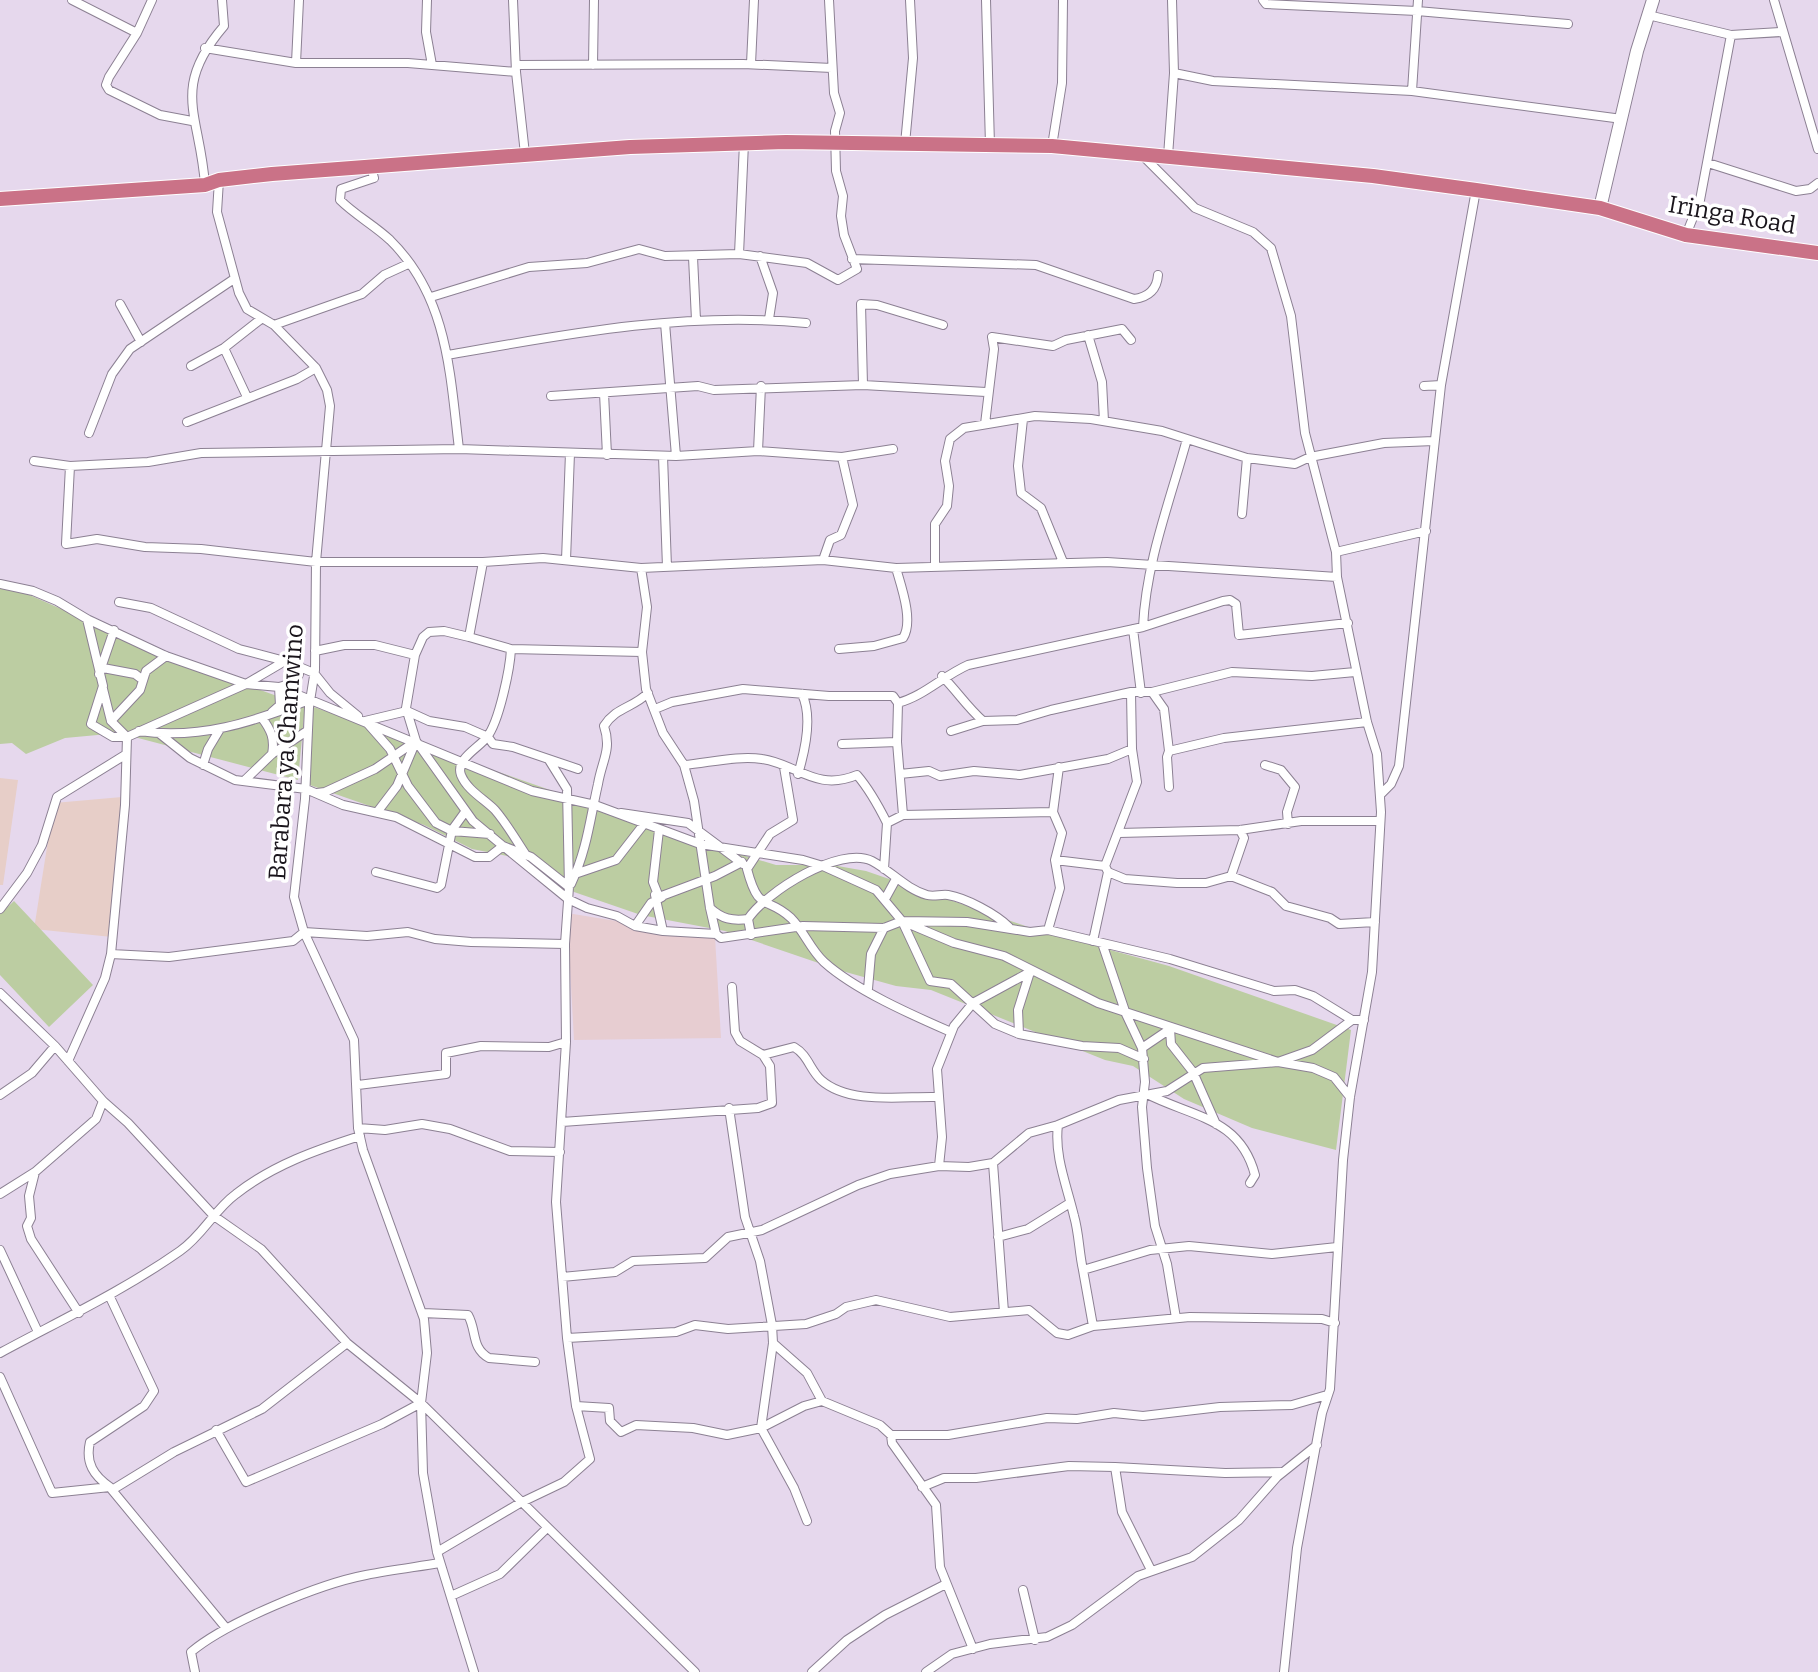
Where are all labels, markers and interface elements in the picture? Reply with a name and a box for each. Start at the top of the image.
street label: Iringa Road [1666,190,1798,240]
street label: Barabara ya Chamwino [263,623,309,881]

